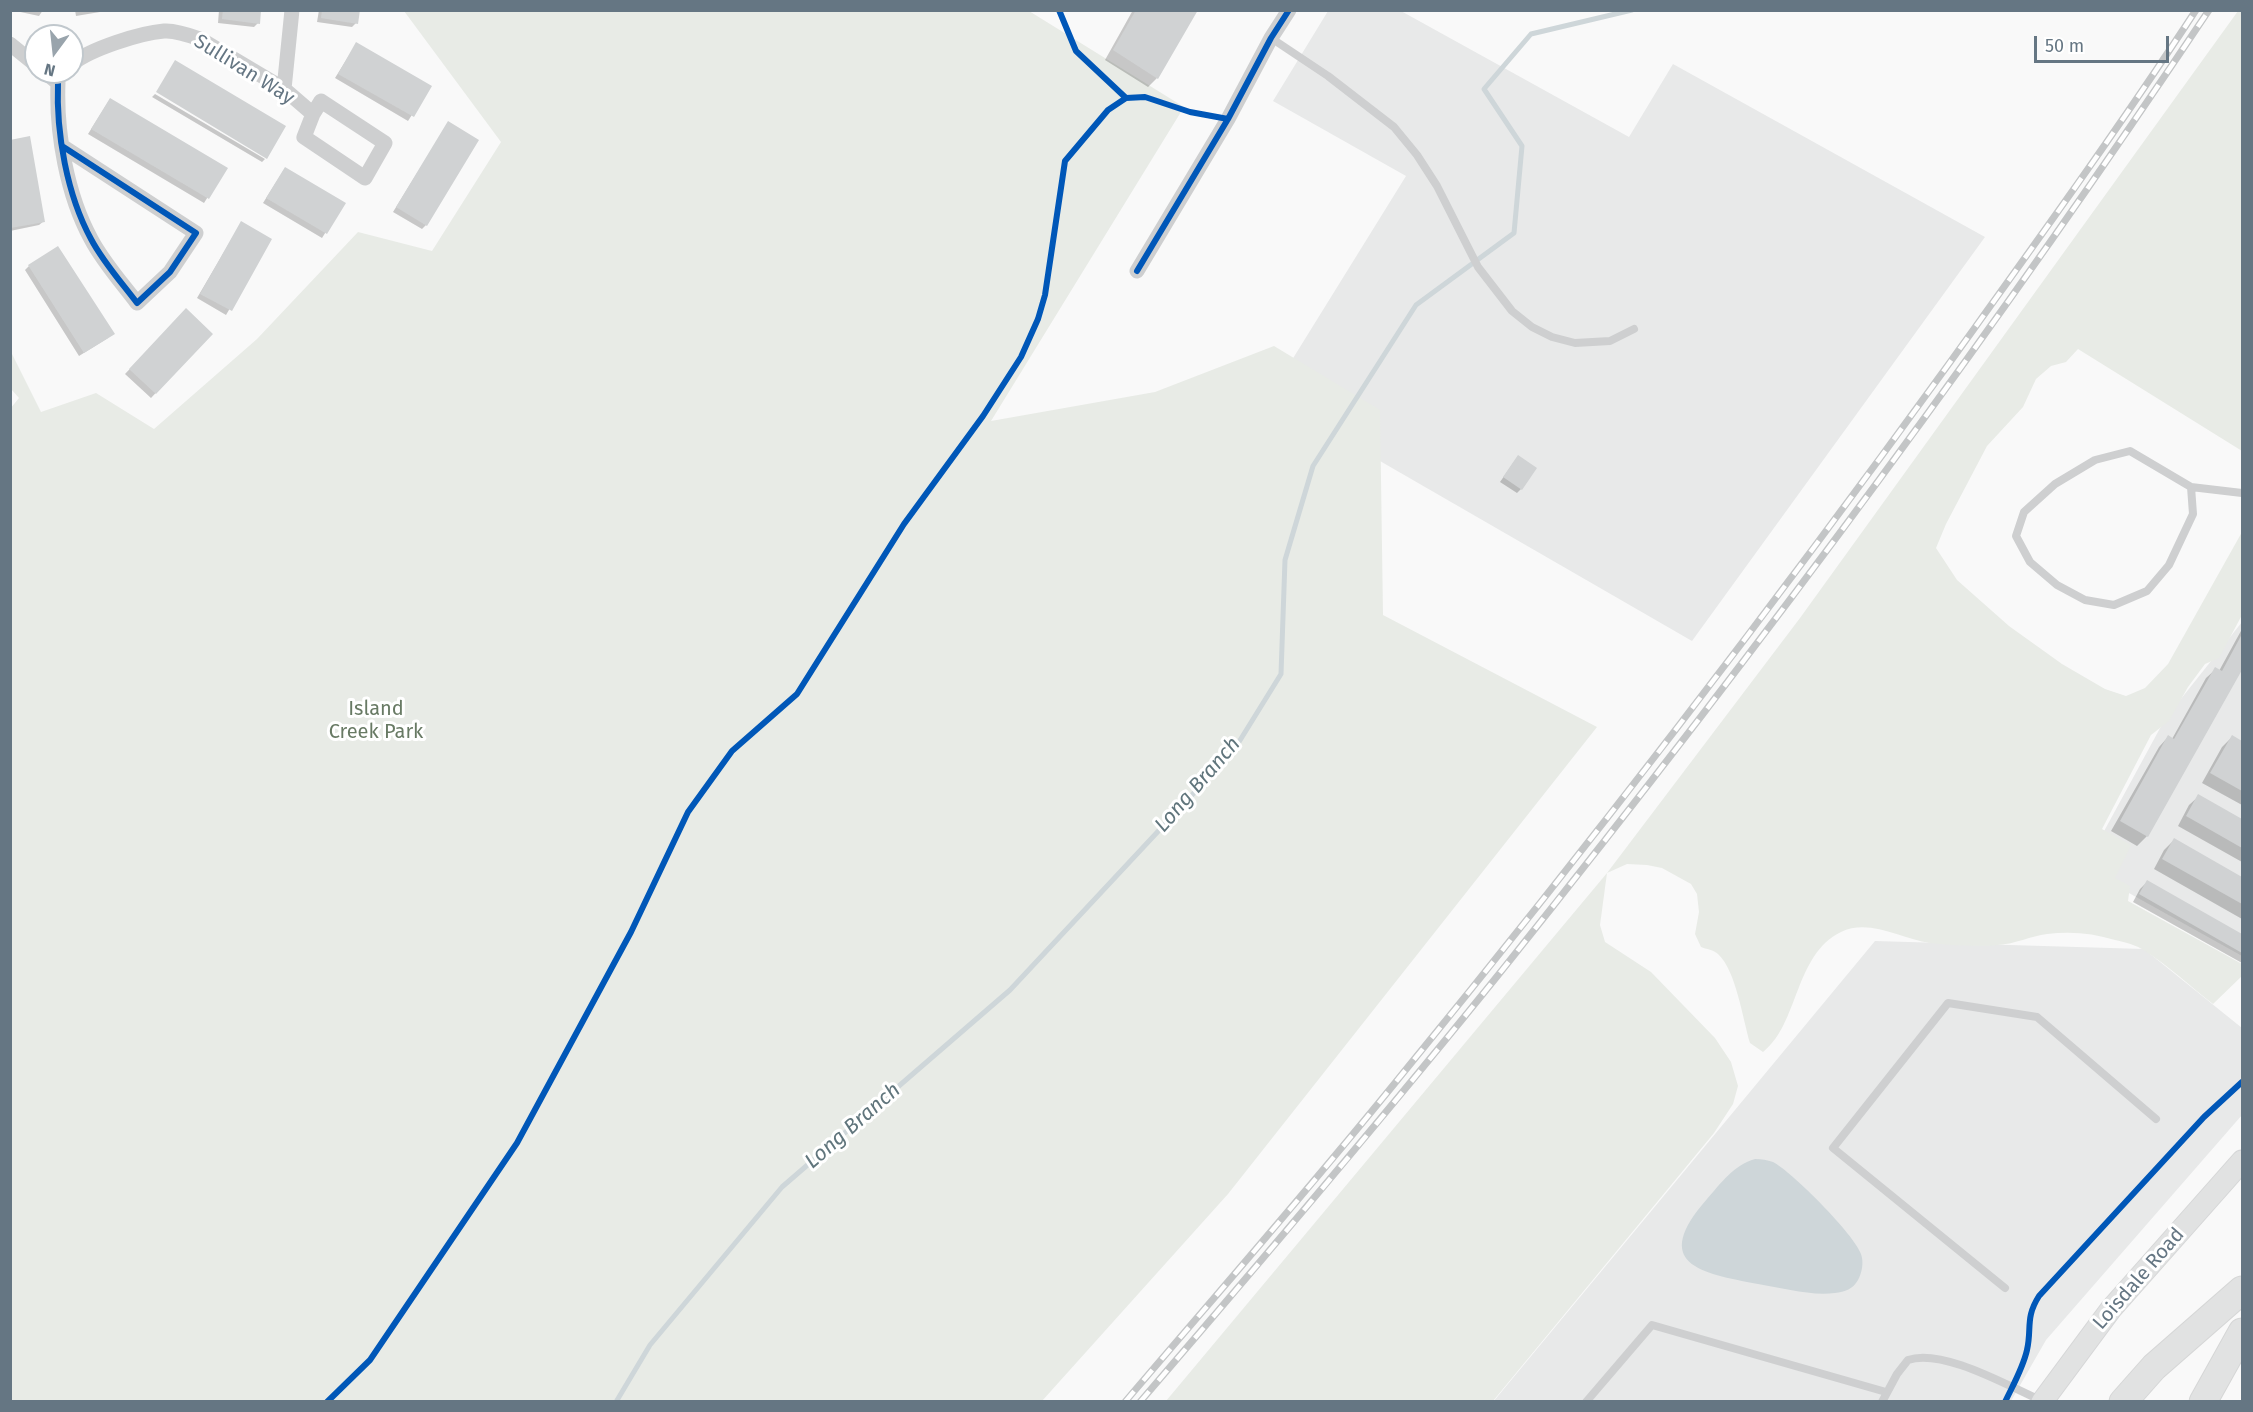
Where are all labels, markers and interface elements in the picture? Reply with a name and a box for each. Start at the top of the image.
north arrow [24,24,84,84]
scale bar [2037,24,2172,62]
street label: Sullivan Way [189,30,299,110]
text: 50 m [2045,35,2084,57]
text: N [42,59,57,80]
park label: Island Creek Park [329,697,423,744]
water label: Long Branch [1150,732,1246,838]
water label: Long Branch [800,1078,906,1174]
street label: Loisdale Road [2088,1223,2190,1335]

